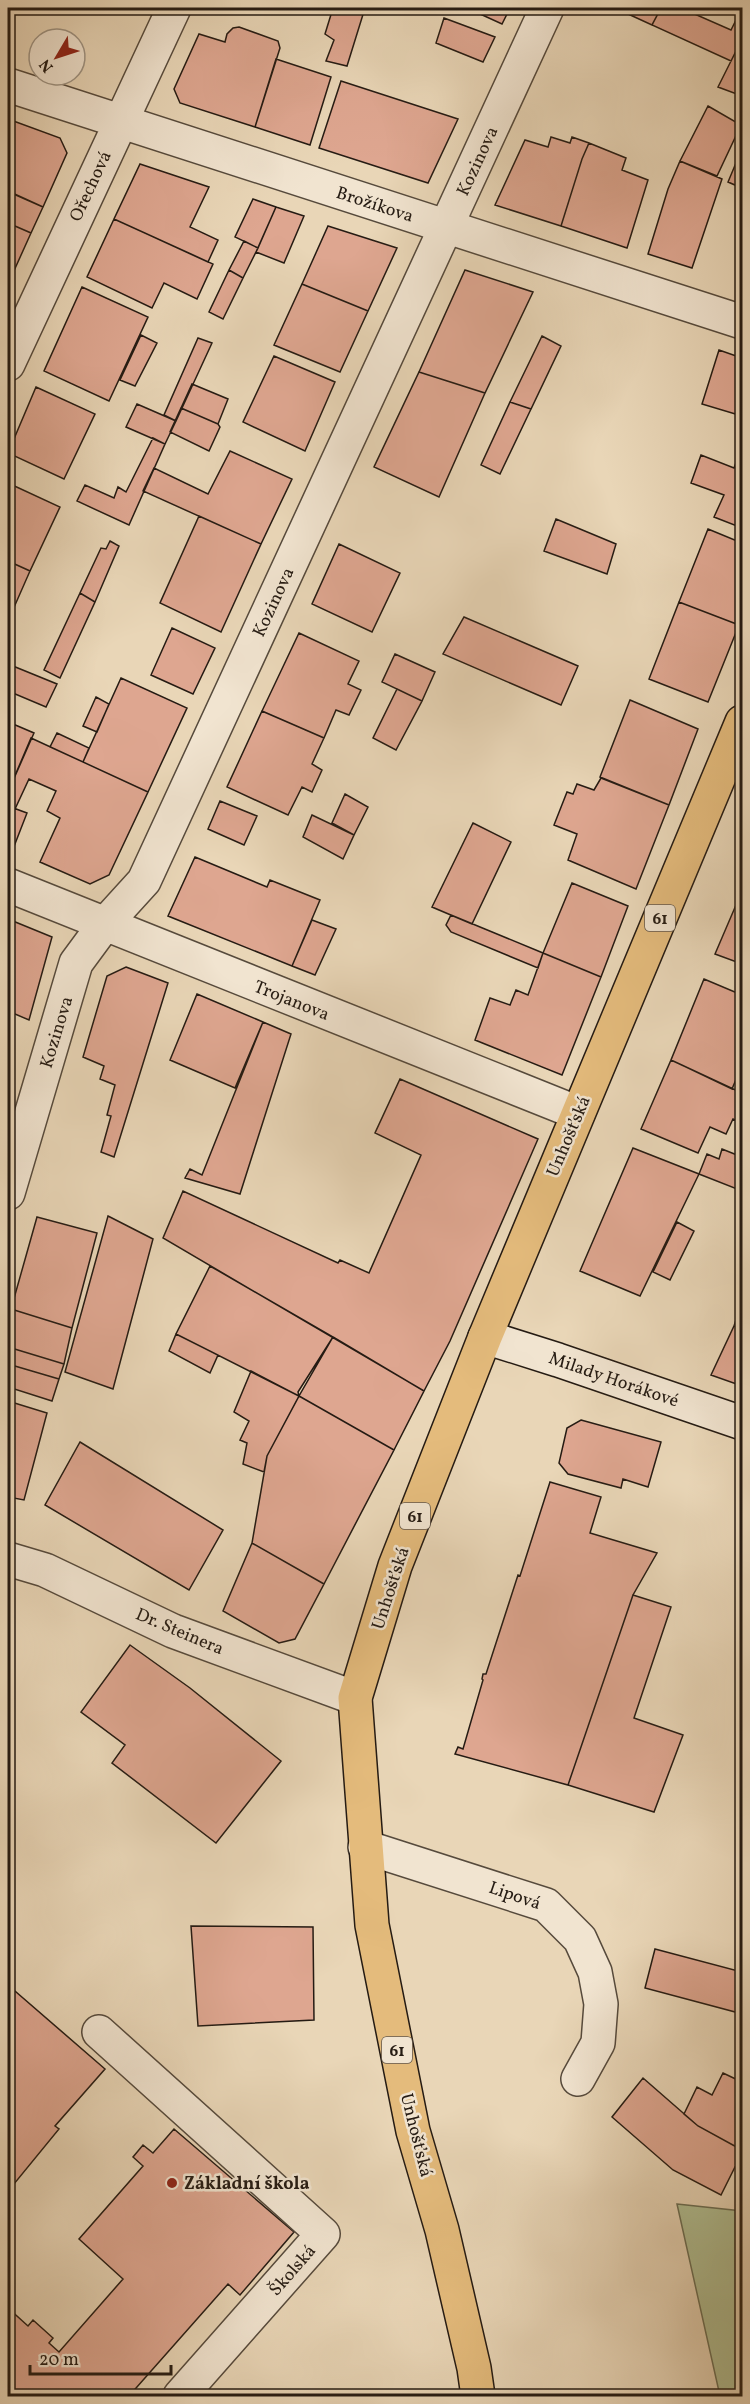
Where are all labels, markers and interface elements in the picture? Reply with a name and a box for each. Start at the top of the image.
north arrow [27,27,87,87]
text: N [34,53,59,77]
street label: Kozinova [451,123,505,200]
street label: Ořechová [64,147,119,226]
street label: Brožíkova [333,181,417,230]
street label: Kozinova [247,564,301,641]
road number: 61 [645,905,675,931]
street label: Trojanova [250,975,333,1028]
street label: Kozinova [35,993,80,1072]
street label: Unhošťská [541,1092,598,1181]
street label: Milady Horákové [545,1346,682,1414]
road number: 61 [400,1503,430,1529]
street label: Unhošťská [366,1544,417,1633]
street label: Dr. Steinera [131,1603,227,1662]
street label: Lipová [485,1876,544,1917]
road number: 61 [382,2037,412,2063]
street label: Unhošťská [393,2091,438,2180]
place label: Základní škola [184,2172,310,2197]
marker: Základní škola [165,2176,179,2190]
street label: Školská [264,2240,323,2302]
scale bar [30,2338,171,2376]
text: 20 m [39,2348,79,2373]

